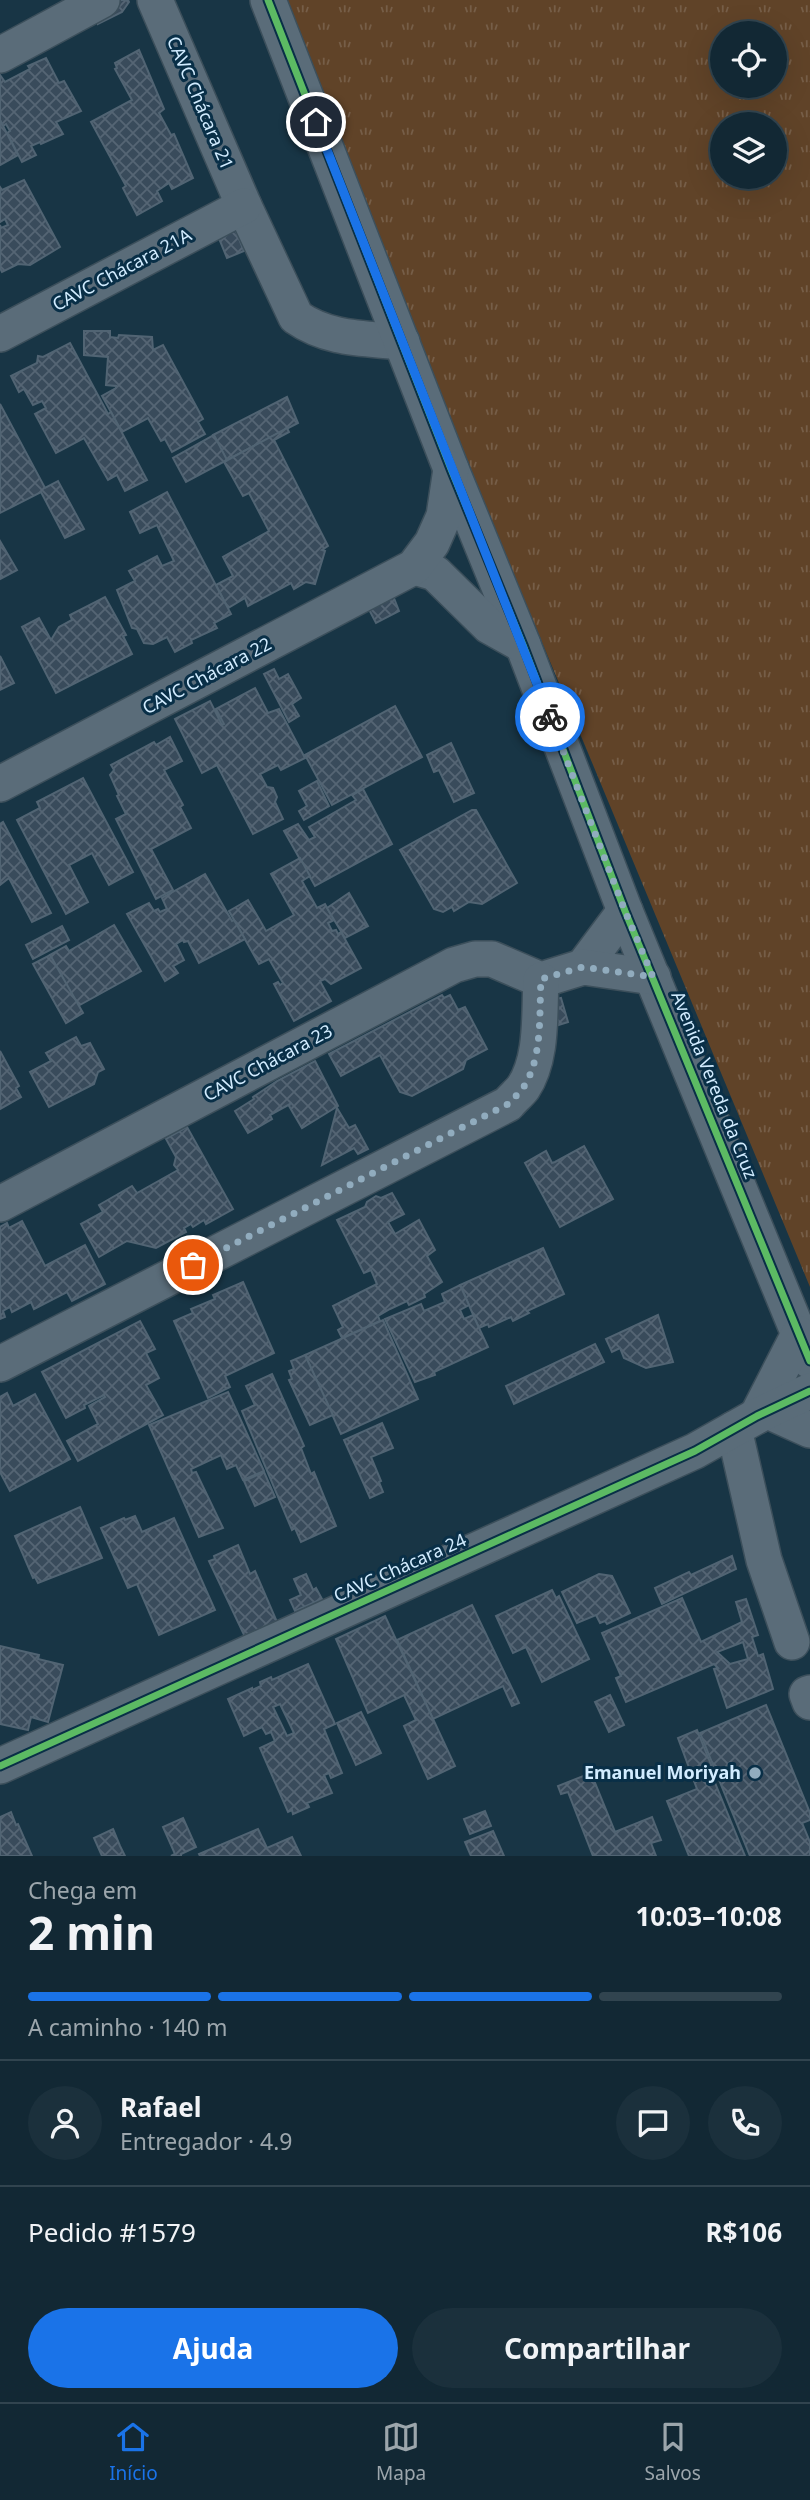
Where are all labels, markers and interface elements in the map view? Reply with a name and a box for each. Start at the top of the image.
map controls [710,21,787,189]
button: locate [710,21,787,98]
street label: CAVC Chácara 21 [162,32,240,173]
pin [286,92,346,152]
icon: home [297,103,335,141]
button: layers [710,112,787,189]
street label: CAVC Chácara 21A [48,222,196,316]
street label: CAVC Chácara 22 [138,631,275,719]
courier [515,682,585,752]
icon: bike [531,698,569,736]
street label: Avenida Vereda da Cruz [666,987,764,1182]
street label: CAVC Chácara 23 [199,1018,336,1106]
pin [163,1235,223,1295]
icon: bag [174,1246,212,1284]
street label: CAVC Chácara 24 [330,1527,470,1607]
place label: Emanuel Moriyah [584,1760,741,1784]
marker: Emanuel Moriyah [747,1765,763,1781]
text: Chega em [28,1874,137,1906]
text: 10:03–10:08 [635,1898,782,1934]
text: 2 min [28,1901,155,1963]
text: A caminho · 140 m [28,2011,227,2043]
button: person [28,2086,102,2160]
button: chat [616,2086,690,2160]
button: phone [708,2086,782,2160]
text: Rafael [120,2089,202,2125]
text: Entregador · 4.9 [120,2125,293,2157]
text: Pedido #1579 [28,2214,196,2250]
text: R$106 [705,2214,782,2250]
button: Ajuda [28,2308,398,2388]
button: Compartilhar [412,2308,782,2388]
tab: Início [109,2418,158,2486]
tab: Mapa [376,2418,426,2486]
tab: Salvos [645,2418,701,2486]

